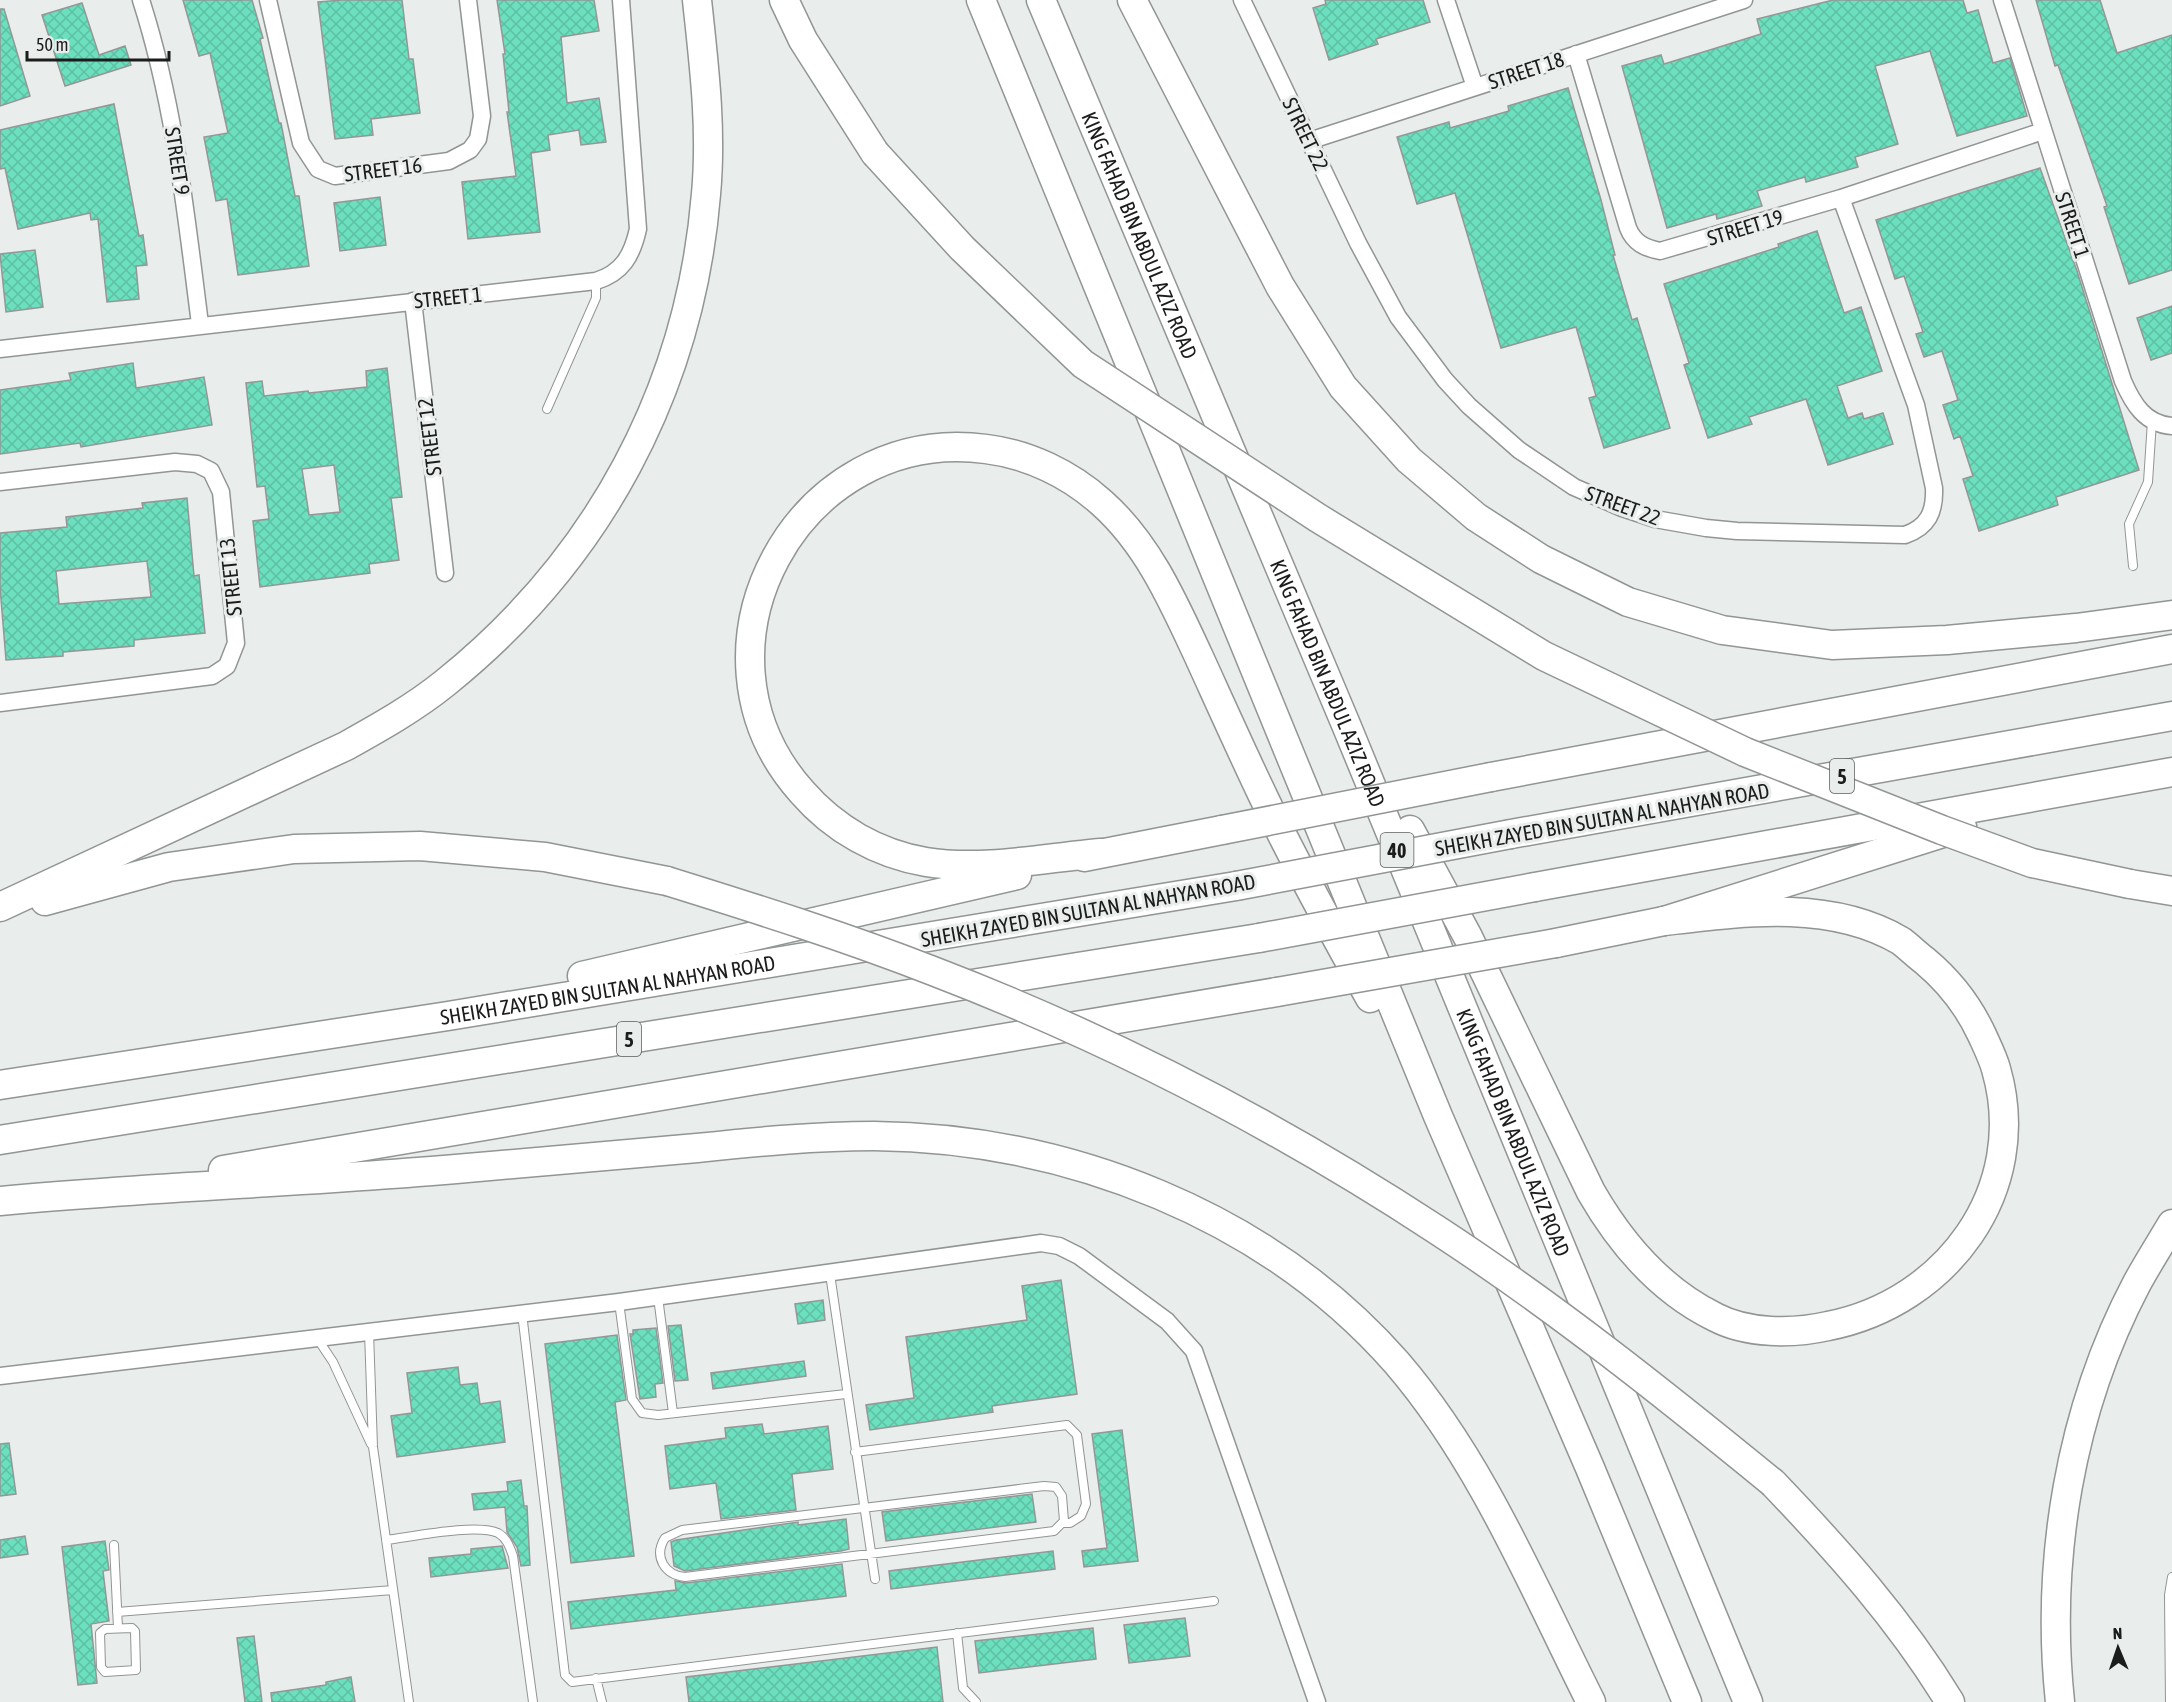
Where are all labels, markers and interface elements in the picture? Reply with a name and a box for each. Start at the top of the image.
scale bar [27,24,170,62]
text: 50 m [36,34,68,55]
street label: STREET 18 [1485,46,1567,94]
street label: STREET 22 [1278,94,1334,174]
street label: KING FAHAD BIN ABDUL AZIZ ROAD [1077,108,1203,362]
street label: STREET 9 [161,125,195,197]
street label: STREET 16 [343,152,423,186]
street label: STREET 1 [2051,189,2095,261]
street label: STREET 19 [1704,204,1786,250]
street label: STREET 1 [413,281,483,313]
street label: STREET 12 [412,397,446,477]
street label: STREET 22 [1582,480,1664,530]
street label: STREET 13 [214,537,246,617]
street label: KING FAHAD BIN ABDUL AZIZ ROAD [1266,556,1390,810]
road number: 5 [1830,759,1854,793]
street label: SHEIKH ZAYED BIN SULTAN AL NAHYAN ROAD [1433,778,1771,860]
road number: 40 [1380,833,1414,867]
street label: SHEIKH ZAYED BIN SULTAN AL NAHYAN ROAD [919,869,1257,951]
street label: SHEIKH ZAYED BIN SULTAN AL NAHYAN ROAD [438,950,777,1029]
street label: KING FAHAD BIN ABDUL AZIZ ROAD [1452,1005,1575,1260]
road number: 5 [617,1022,641,1056]
north arrow [2088,1618,2148,1678]
text: N [2112,1624,2123,1642]

